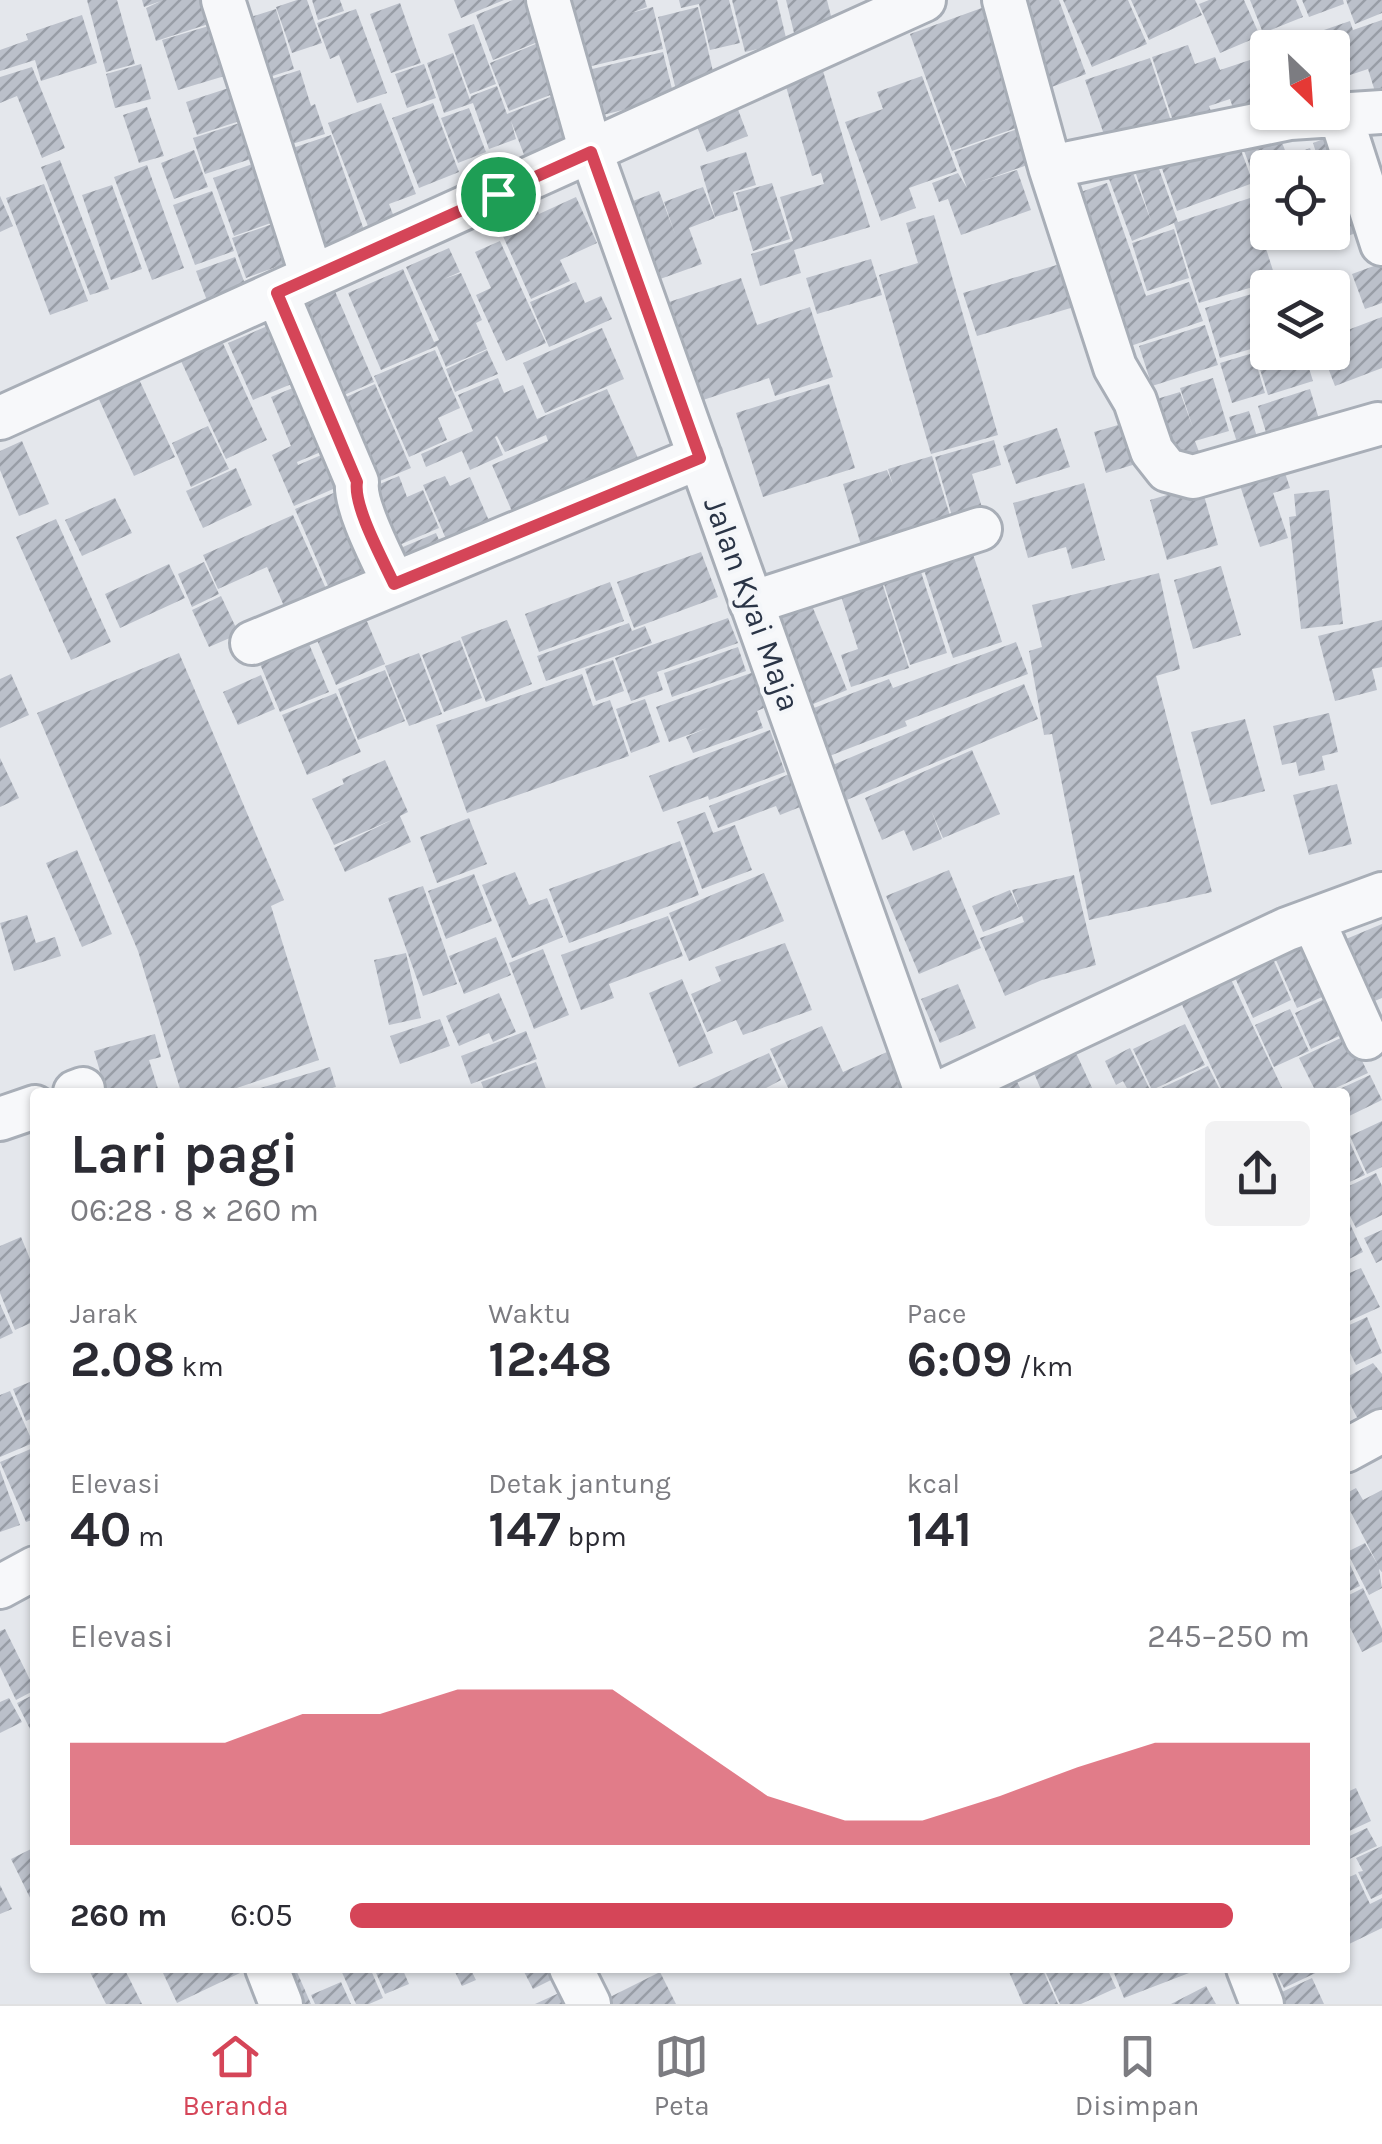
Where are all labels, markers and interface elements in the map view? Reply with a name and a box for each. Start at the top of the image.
north arrow [1250,30,1350,130]
map controls [1250,30,1350,370]
button: locate [1250,150,1350,250]
pin [456,152,541,237]
icon: arrive [471,167,526,222]
button: layers [1250,270,1350,370]
street label: Jalan Kyai Maja [696,492,808,716]
button: share [1205,1121,1310,1226]
text: Lari pagi [70,1122,299,1186]
text: 06:28 · 8 × 260 m [70,1192,319,1229]
text: Jarak [70,1297,138,1330]
text: Waktu [488,1297,571,1330]
text: Pace [907,1297,966,1330]
text: 2.08 [70,1330,175,1389]
text: 12:48 [488,1330,612,1389]
text: 6:09 [907,1330,1013,1389]
text: km [175,1350,224,1383]
text: /km [1013,1350,1073,1383]
text: Elevasi [70,1467,161,1500]
text: Detak jantung [488,1467,671,1500]
text: kcal [907,1467,960,1500]
text: 40 [70,1500,131,1559]
text: 147 [488,1500,561,1559]
text: 141 [907,1500,972,1559]
text: m [131,1520,164,1553]
text: bpm [561,1520,627,1553]
text: Elevasi [70,1618,173,1655]
text: 245–250 m [1147,1618,1310,1655]
text: 260 m [70,1897,168,1934]
text: 6:05 [230,1897,293,1934]
tab: Beranda [183,2029,289,2122]
tab: Peta [654,2029,710,2122]
tab: Disimpan [1075,2029,1199,2122]

